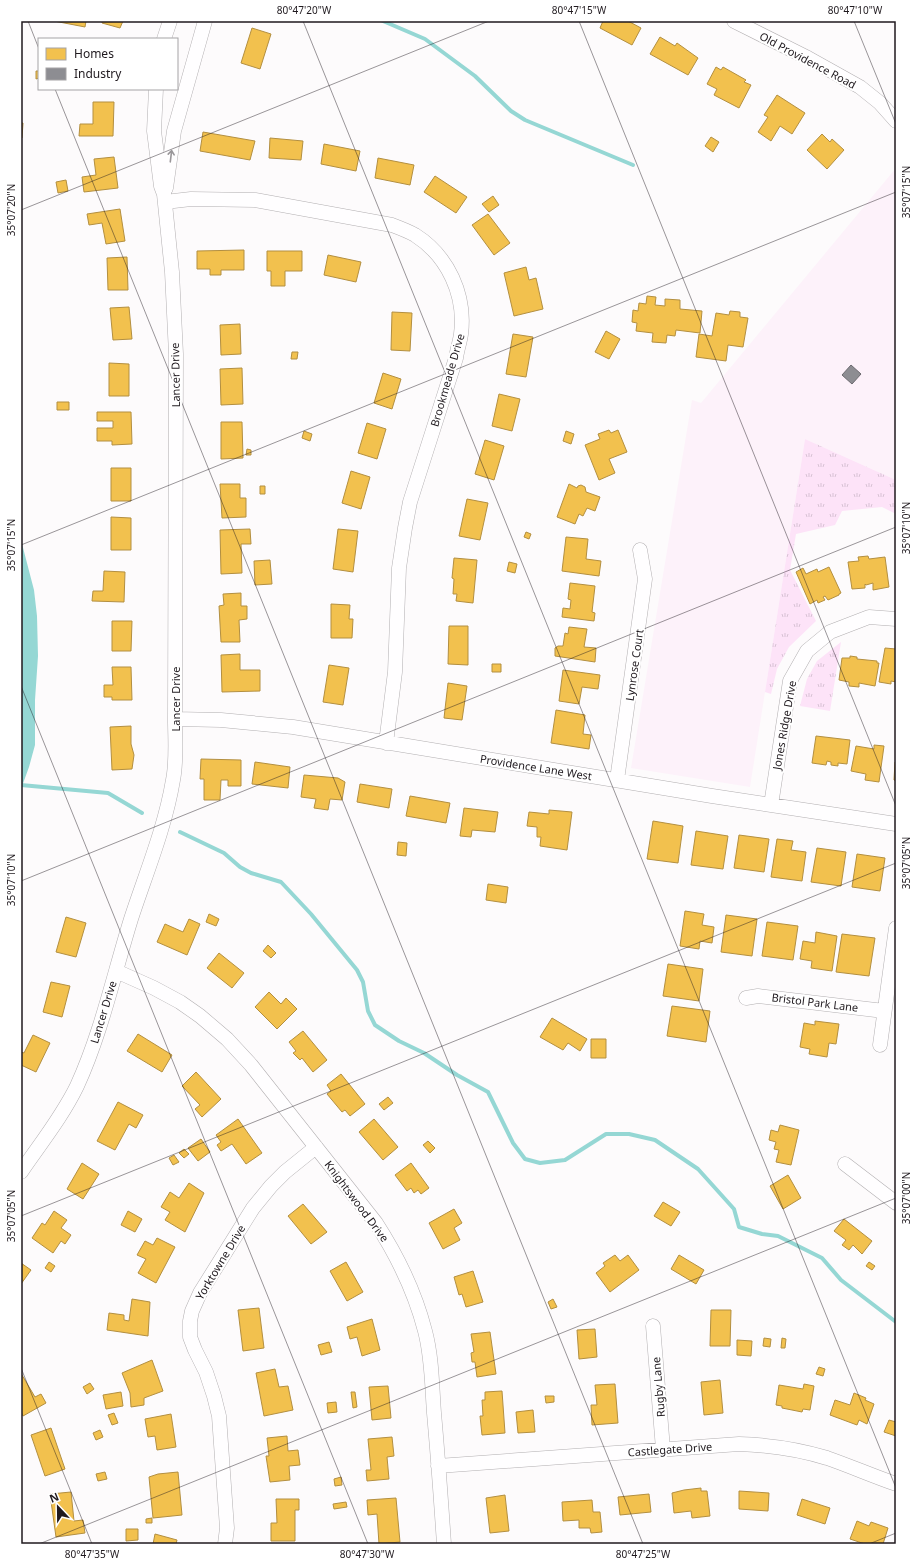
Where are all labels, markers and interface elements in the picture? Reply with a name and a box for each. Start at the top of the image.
text: 80°47'20"W [277,3,332,17]
text: 80°47'15"W [552,3,607,17]
text: 80°47'10"W [828,3,883,17]
street label: Old Providence Road [757,28,859,92]
legend [38,38,178,90]
text: Homes [74,45,114,62]
text: Industry [74,65,122,82]
one-way arrow [167,150,175,163]
text: 35°07'15"N [899,166,913,218]
text: 35°07'20"N [4,184,18,236]
street label: Brookmeade Drive [427,332,467,428]
street label: Lancer Drive [167,342,183,408]
text: 35°07'10"N [899,502,913,554]
text: 35°07'15"N [4,519,18,571]
street label: Lynrose Court [622,628,646,702]
street label: Lancer Drive [168,667,183,731]
street label: Jones Ridge Drive [769,679,799,772]
street label: Providence Lane West [479,751,593,783]
text: 35°07'05"N [899,837,913,889]
text: 35°07'10"N [4,854,18,906]
street label: Lancer Drive [86,979,120,1045]
street label: Bristol Park Lane [771,989,859,1015]
street label: Knightswood Drive [322,1157,392,1245]
text: 35°07'00"N [899,1172,913,1224]
text: 35°07'05"N [4,1190,18,1242]
street label: Yorktowne Drive [192,1222,248,1302]
street label: Rugby Lane [648,1356,668,1418]
street label: Castlegate Drive [627,1439,713,1459]
north arrow [38,1487,78,1527]
text: N [47,1489,61,1506]
text: 80°47'35"W [65,1547,120,1561]
text: 80°47'30"W [340,1547,395,1561]
text: 80°47'25"W [616,1547,671,1561]

